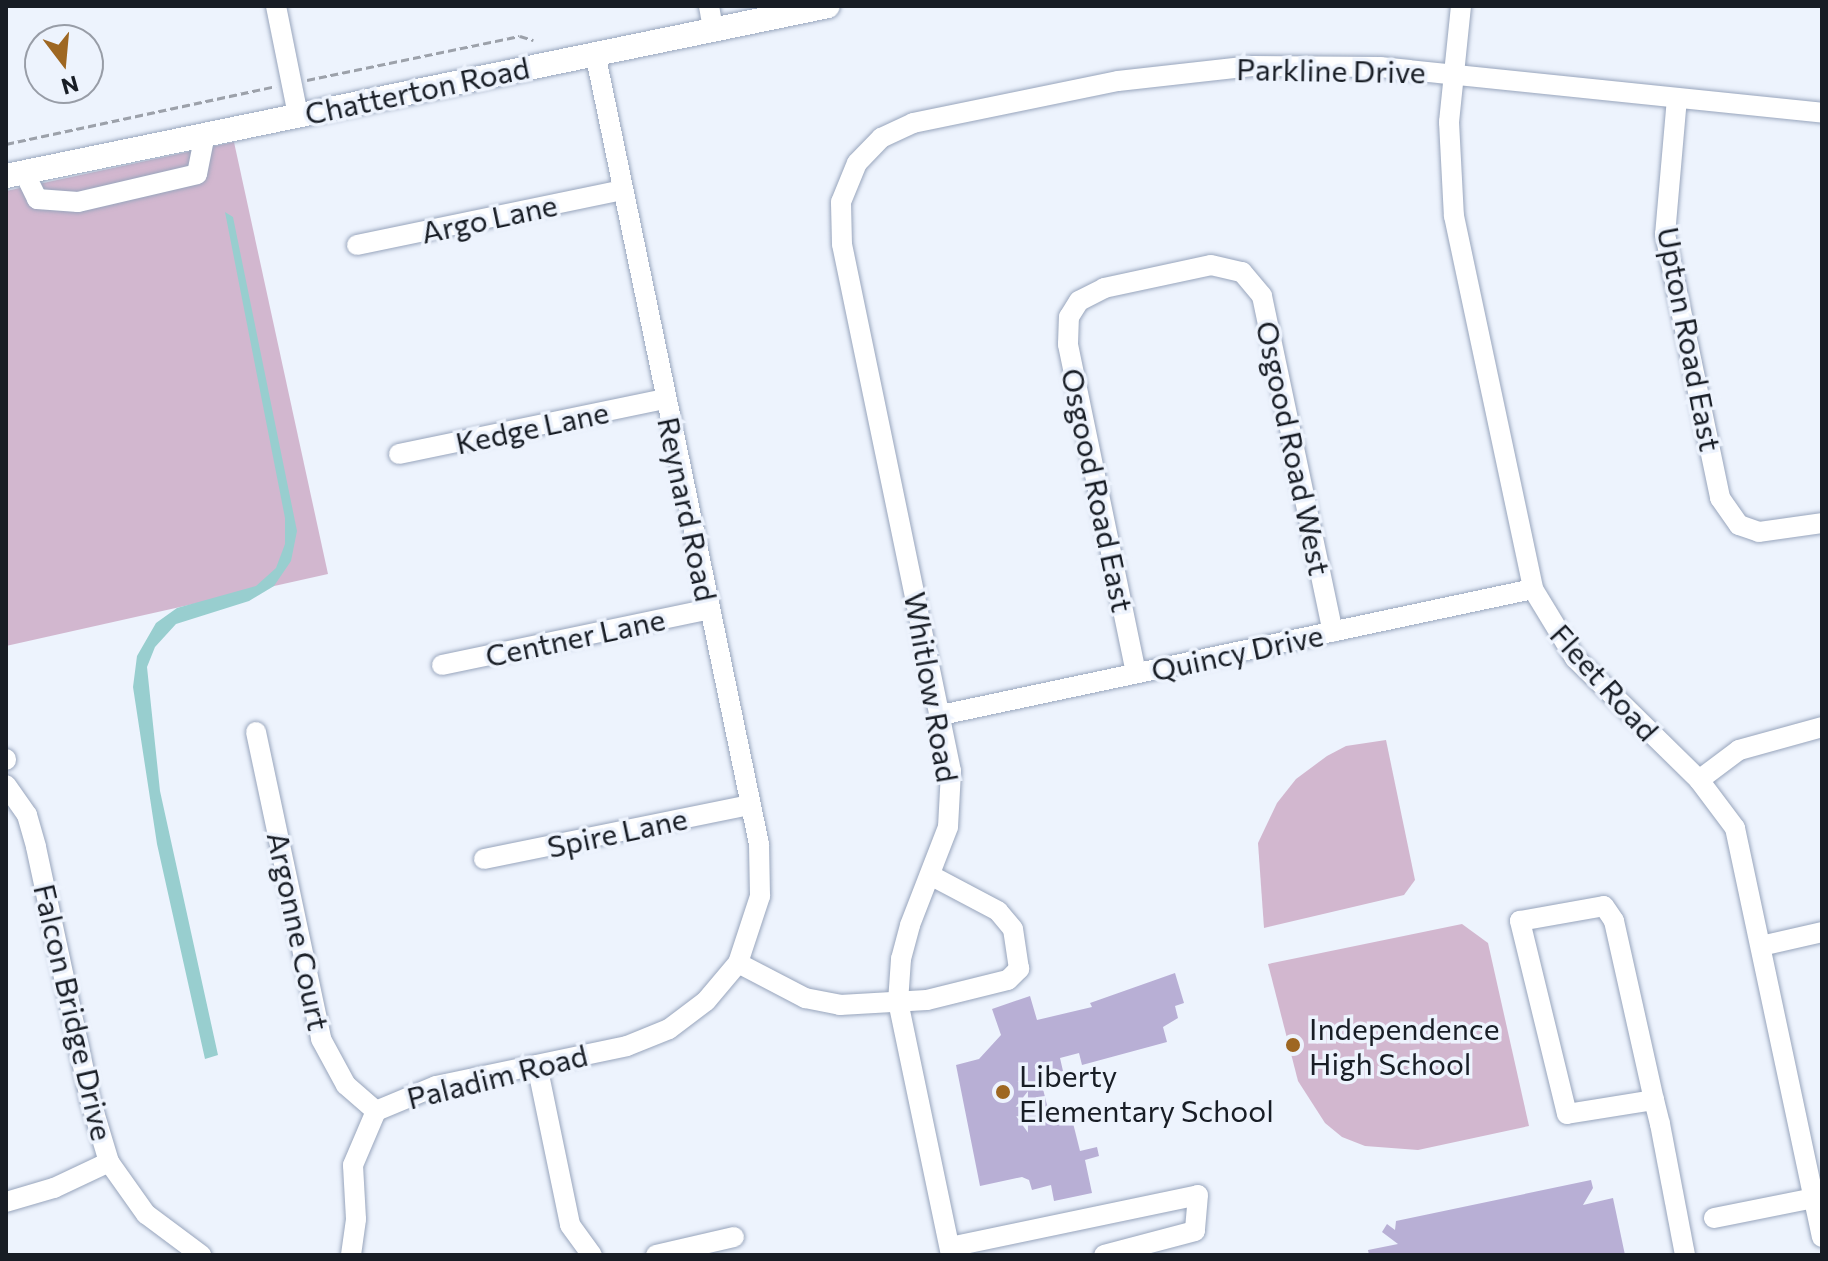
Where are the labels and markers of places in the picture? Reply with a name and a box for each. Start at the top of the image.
place label: Independence High School [1309,1010,1499,1080]
marker: Independence High School [1284,1036,1302,1054]
place label: Liberty Elementary School [1019,1057,1274,1128]
marker: Liberty Elementary School [994,1083,1012,1101]

